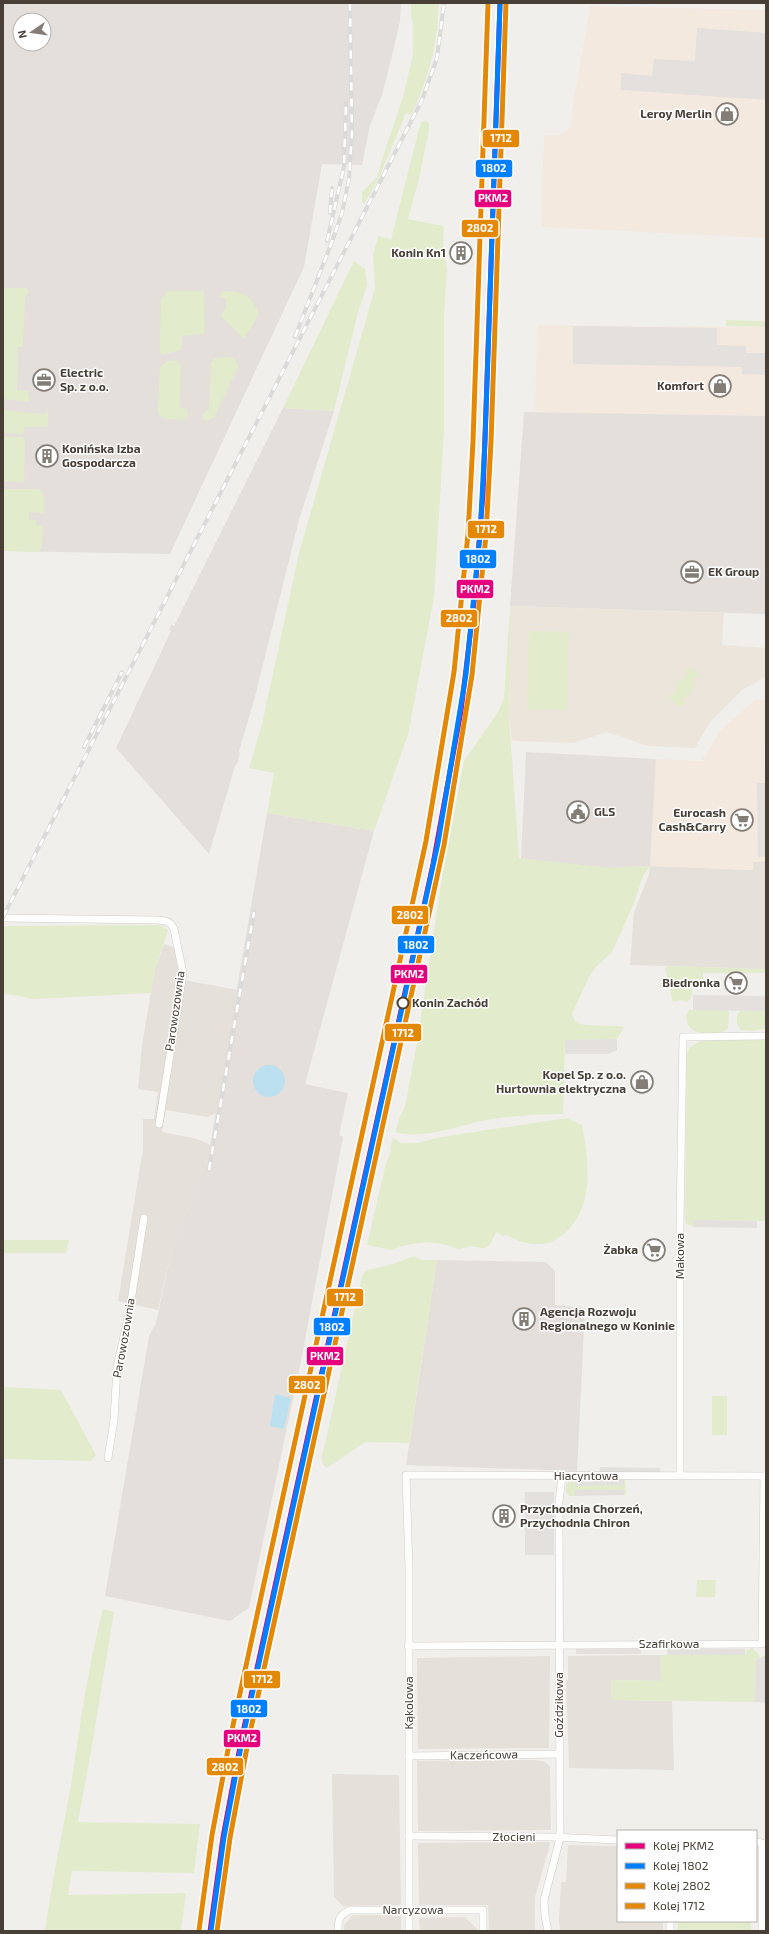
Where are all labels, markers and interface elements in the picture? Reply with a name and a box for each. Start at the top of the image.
north arrow [12,12,52,52]
text: N [15,29,29,40]
shop icon: Leroy Merlin [714,101,740,127]
place label: Leroy Merlin [640,106,712,121]
line badge: 1712 [482,129,520,148]
text: 1712 [490,131,512,144]
line badge: 1802 [475,159,513,178]
text: 1802 [482,161,506,174]
line badge: PKM2 [474,189,512,208]
text: PKM2 [478,191,508,204]
line badge: 2802 [461,219,499,238]
text: 2802 [467,221,493,234]
building icon: Konin Kn1 [448,240,474,266]
place label: Konin Kn1 [391,245,446,259]
place label: Electric Sp. z o.o. [60,365,109,393]
office icon: Electric Sp. z o.o. [31,367,57,393]
shop icon: Komfort [707,373,733,399]
place label: Komfort [657,378,704,392]
place label: Konińska Izba Gospodarcza [62,441,141,469]
building icon: Konińska Izba Gospodarcza [34,443,60,469]
line badge: 1712 [467,520,505,539]
text: 1712 [475,522,497,535]
line badge: 1802 [459,549,497,569]
text: 1802 [466,552,490,565]
office icon: EK Group [679,559,705,585]
place label: EK Group [708,564,759,578]
line badge: PKM2 [456,579,494,599]
text: PKM2 [460,582,490,595]
line badge: 2802 [440,609,478,628]
text: 2802 [446,611,472,624]
public building icon: GLS [565,799,591,825]
place label: GLS [594,804,615,818]
place label: Eurocash Cash&Carry [658,805,726,834]
supermarket icon: Eurocash Cash&Carry [729,807,755,833]
line badge: 2802 [391,905,429,925]
text: 2802 [397,908,423,921]
line badge: 1802 [397,935,435,954]
text: 1802 [404,938,428,951]
line badge: PKM2 [390,964,428,984]
text: PKM2 [394,967,424,980]
street label: Parowozownia [161,970,187,1052]
supermarket icon: Biedronka [723,970,749,996]
place label: Biedronka [662,975,720,989]
place label: Konin Zachód [412,995,488,1009]
marker: Konin Zachód [396,996,410,1010]
line badge: 1712 [384,1023,422,1042]
text: 1712 [392,1026,414,1039]
place label: Kopel Sp. z o.o. Hurtownia elektryczna [496,1067,626,1096]
shop icon: Kopel Sp. z o.o. Hurtownia elektryczna [629,1069,655,1095]
street label: Makowa [672,1233,686,1279]
supermarket icon: Żabka [641,1237,667,1263]
place label: Żabka [603,1242,638,1256]
line badge: 1712 [326,1288,364,1307]
text: 1712 [334,1290,356,1303]
street label: Parowozownia [109,1297,137,1379]
place label: Agencja Rozwoju Regionalnego w Koninie [540,1304,675,1332]
building icon: Agencja Rozwoju Regionalnego w Koninie [511,1306,537,1332]
line badge: 1802 [313,1317,351,1336]
text: 1802 [320,1320,344,1333]
line badge: PKM2 [306,1346,344,1366]
text: PKM2 [310,1349,340,1362]
line badge: 2802 [288,1375,326,1394]
text: 2802 [294,1378,320,1391]
street label: Hiacyntowa [554,1468,618,1482]
place label: Przychodnia Chorzeń, Przychodnia Chiron [520,1501,643,1530]
building icon: Przychodnia Chorzeń, Przychodnia Chiron [491,1503,517,1529]
street label: Szafirkowa [639,1636,699,1650]
line badge: 1712 [243,1670,281,1689]
text: 1712 [251,1672,273,1685]
street label: Goździkowa [551,1672,565,1738]
street label: Kąkolowa [401,1676,415,1730]
line badge: 1802 [230,1699,268,1718]
text: 1802 [237,1702,261,1715]
line badge: PKM2 [223,1729,261,1748]
text: PKM2 [227,1731,257,1744]
street label: Kaczeńcowa [450,1746,518,1762]
line badge: 2802 [206,1757,244,1776]
text: 2802 [212,1760,238,1773]
street label: Złocieni [493,1829,535,1843]
legend [617,1830,757,1922]
text: Kolej PKM2 [653,1838,714,1853]
text: Kolej 1802 [653,1858,709,1873]
text: Kolej 2802 [653,1878,711,1893]
text: Kolej 1712 [653,1898,705,1913]
street label: Narcyzowa [382,1902,444,1916]

